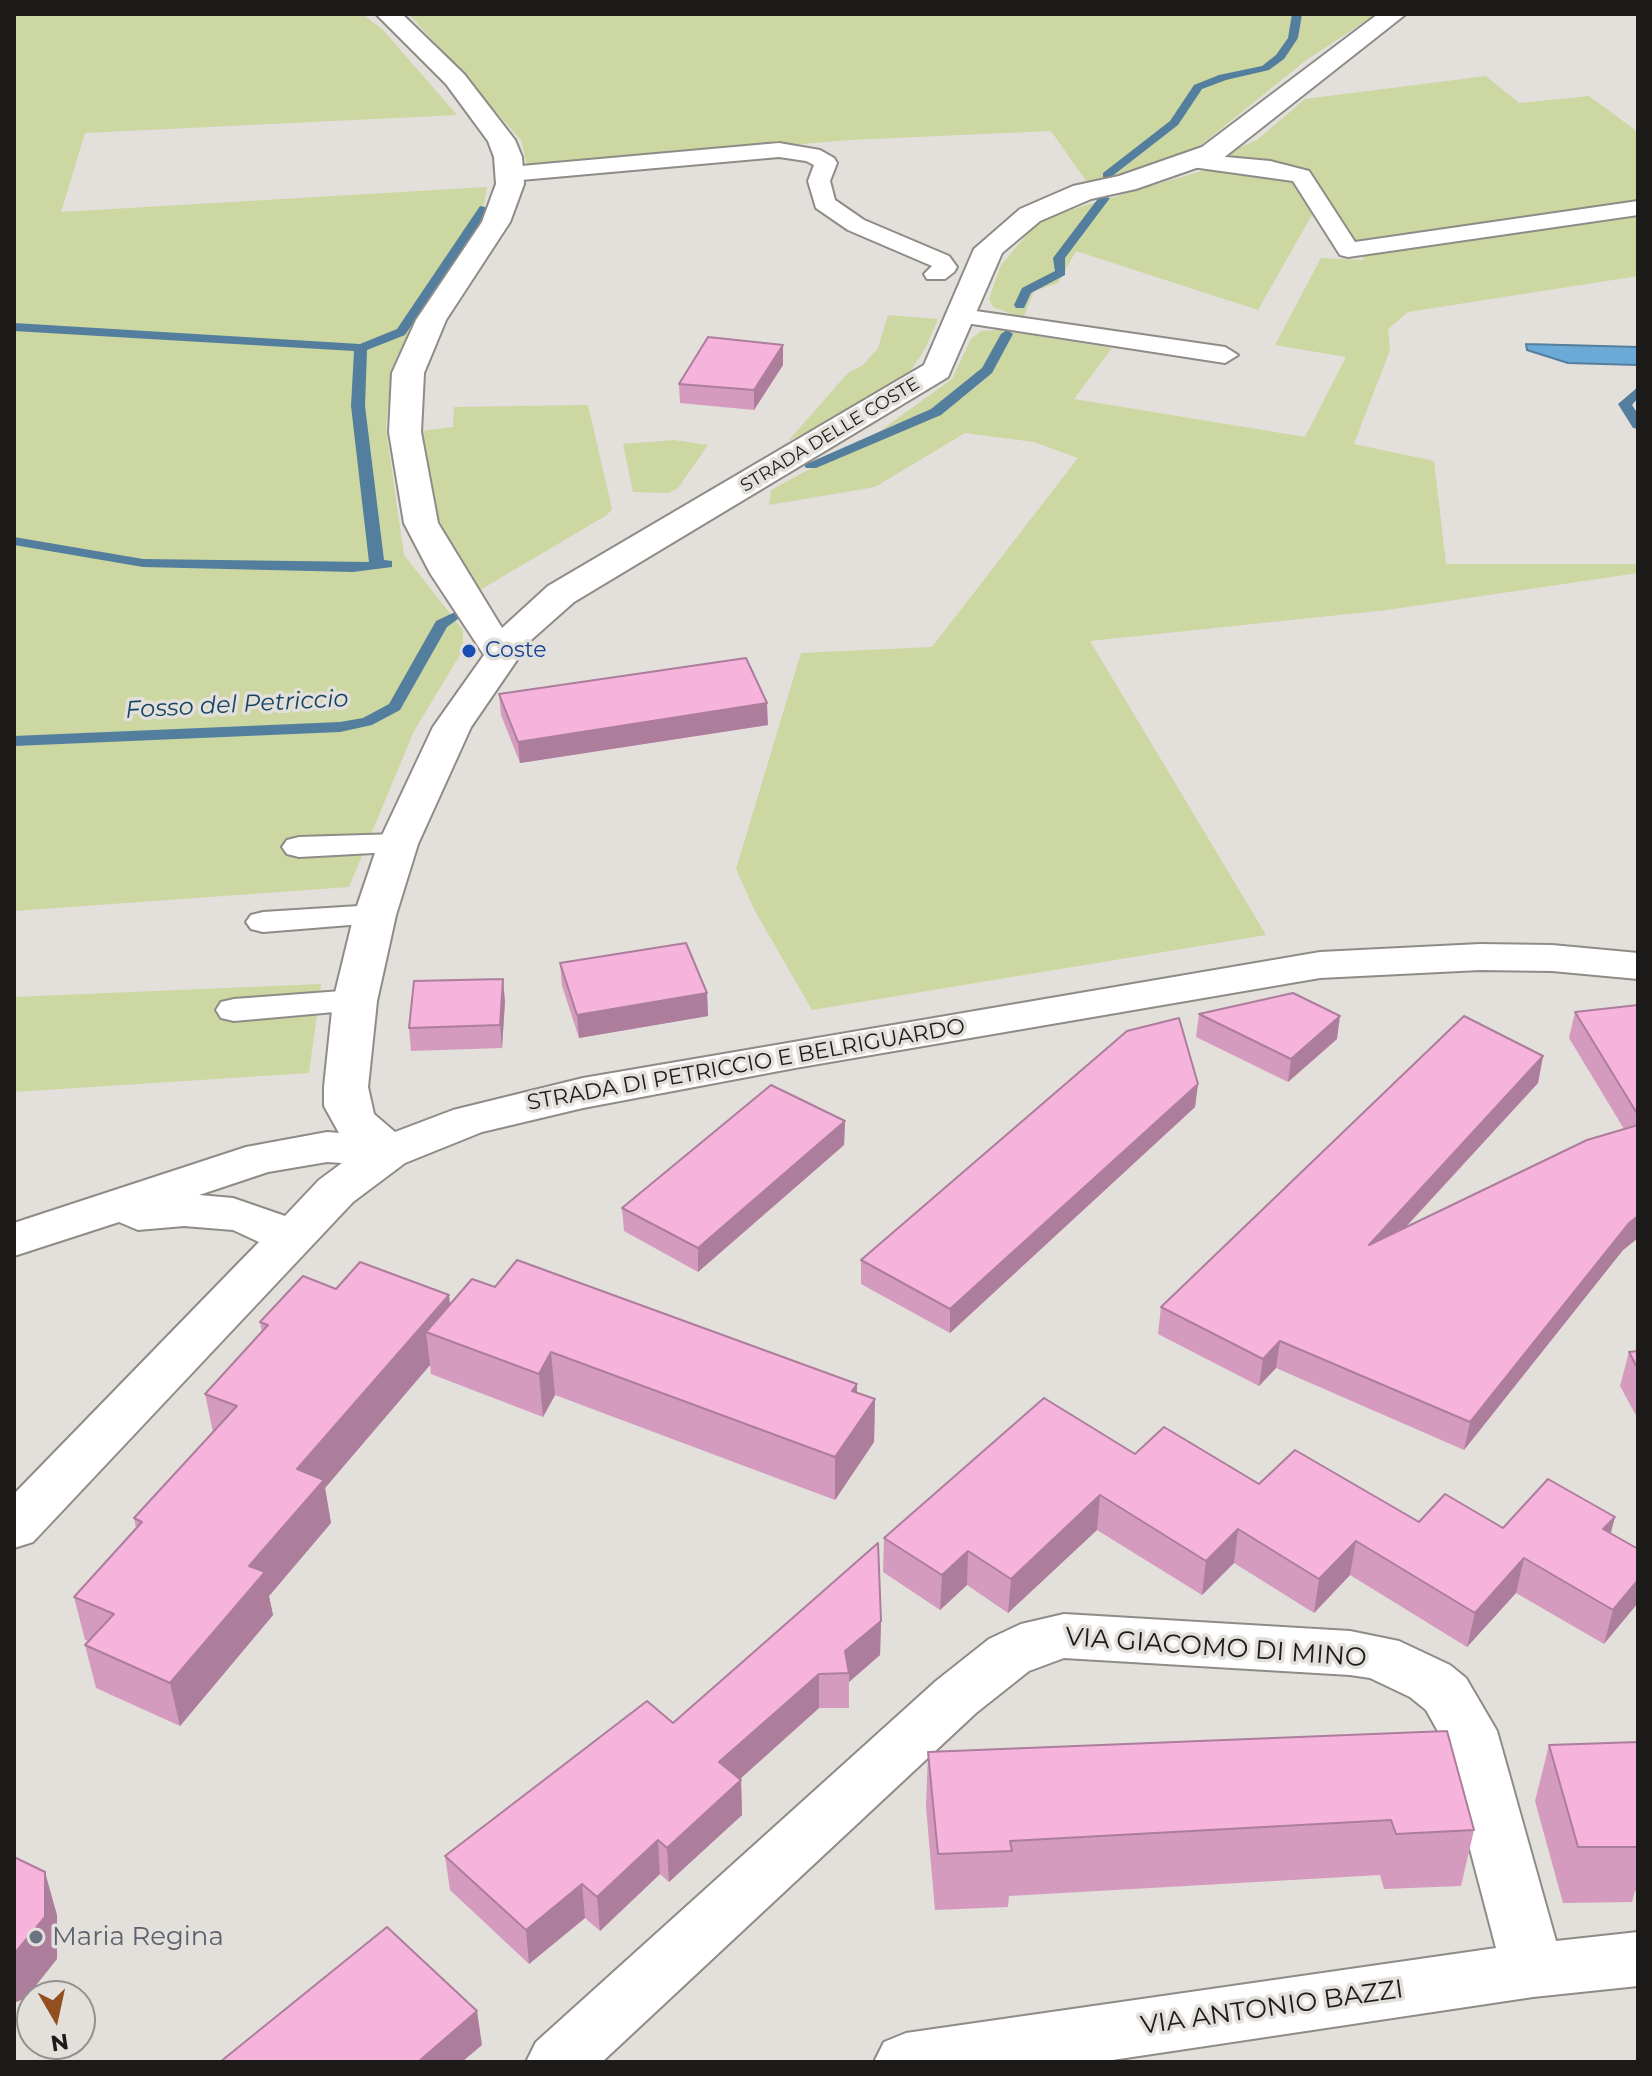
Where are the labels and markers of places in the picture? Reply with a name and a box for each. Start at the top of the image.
place label: Coste [485,638,546,664]
marker: Coste [460,642,478,660]
place label: Maria Regina [52,1921,224,1953]
marker: Maria Regina [27,1928,45,1946]

